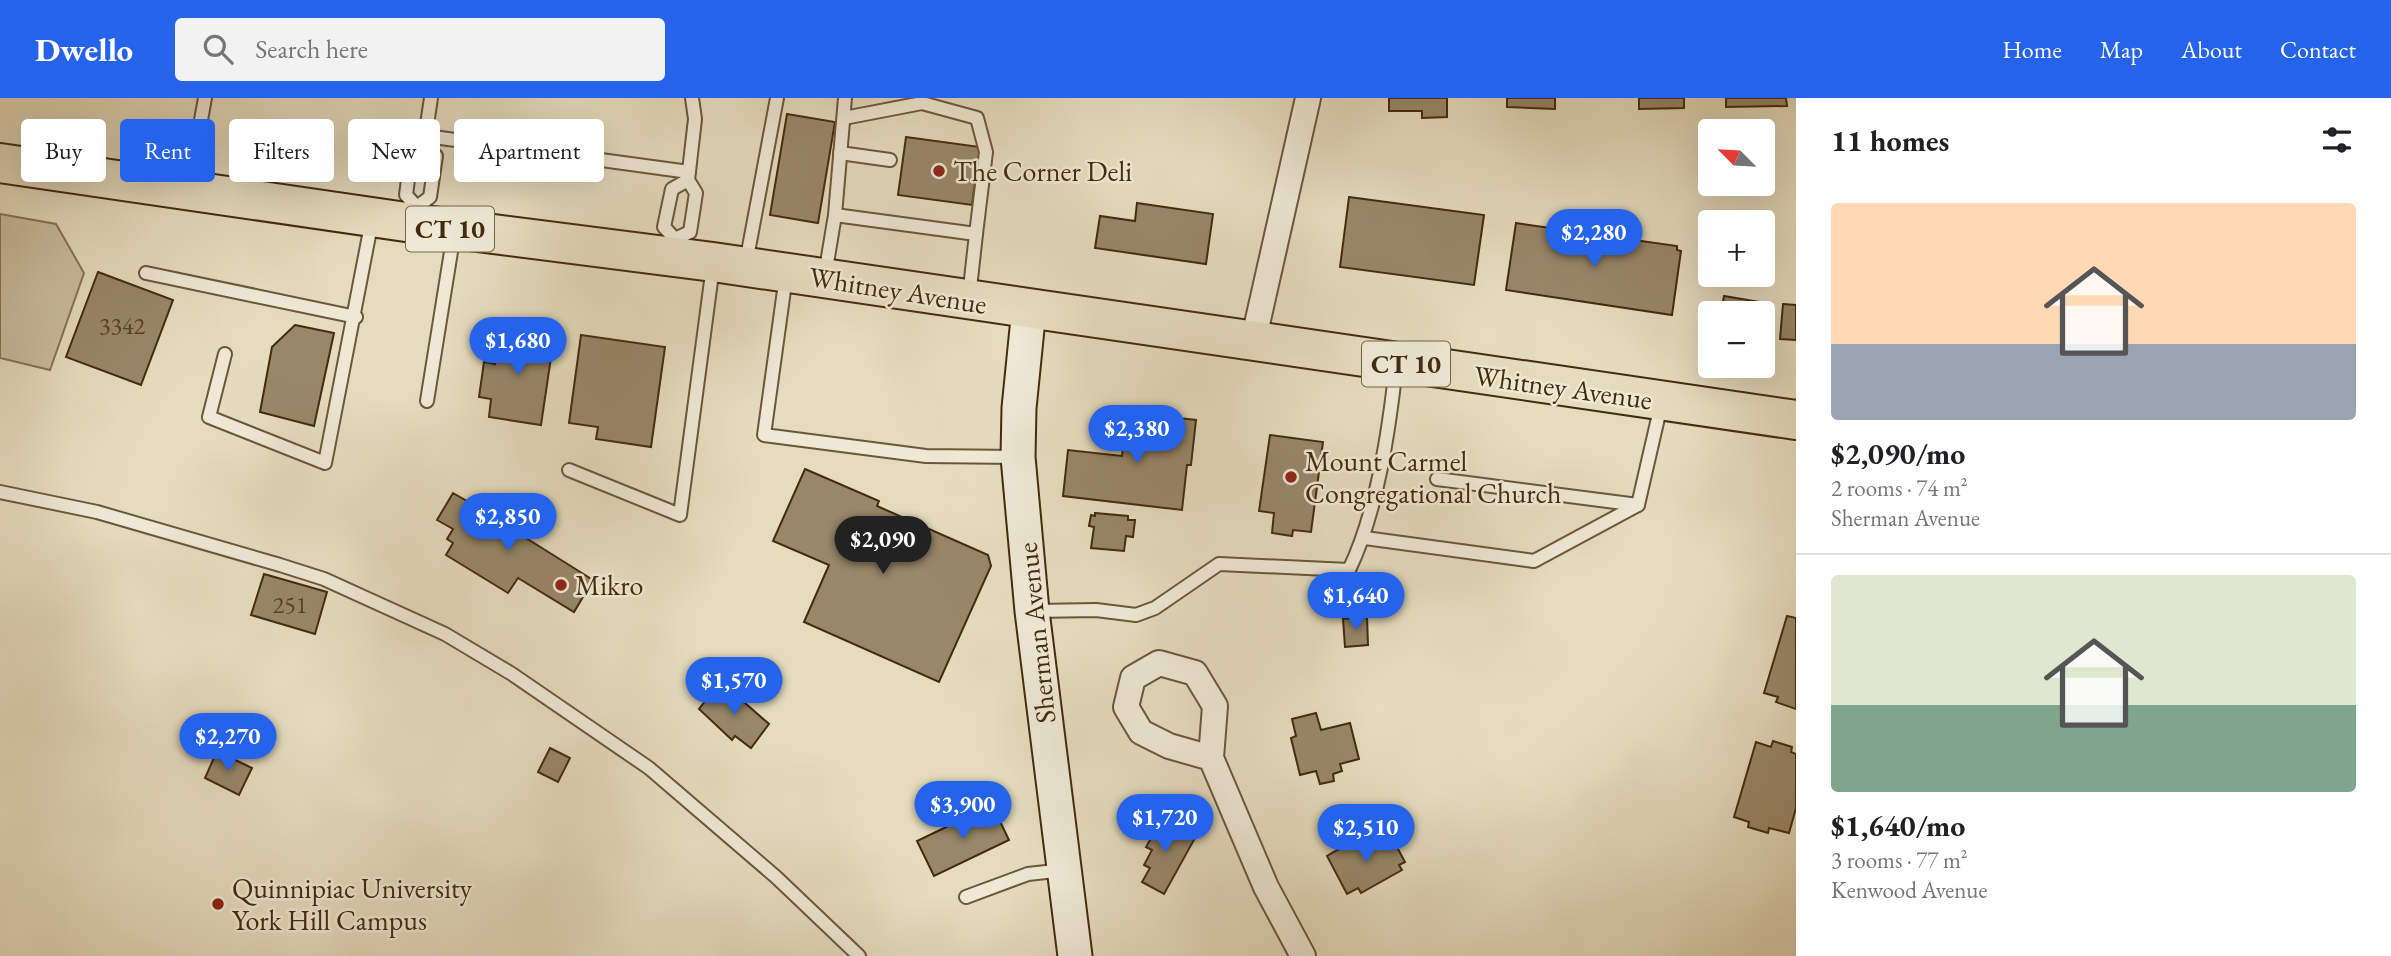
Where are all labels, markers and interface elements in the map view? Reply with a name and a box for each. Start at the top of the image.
search box [175,18,665,81]
text: Dwello [35,28,133,71]
icon: search [199,30,237,68]
text: Search here [255,32,368,66]
text: Home [2002,34,2062,65]
text: Map [2100,34,2143,65]
text: About [2181,34,2242,65]
text: Contact [2280,34,2356,65]
chip: Buy [21,119,106,182]
chip: Rent [120,119,215,182]
chip: Filters [229,119,334,182]
chip: New [348,119,440,182]
chip: Apartment [454,119,604,182]
north arrow [1698,119,1774,196]
map controls [1698,119,1775,378]
text: 11 homes [1831,121,1949,160]
icon: filters [2318,121,2356,159]
place label: The Corner Deli [953,153,1132,189]
marker: The Corner Deli [931,163,947,179]
road number: CT 10 [406,206,494,252]
pin: $2,280 [1537,209,1651,269]
button: + [1698,210,1775,287]
text: $2,280 [1562,217,1626,247]
icon: home [2031,248,2157,374]
street label: Whitney Avenue [806,258,990,322]
button: − [1698,301,1775,378]
house number: 3342 [99,310,146,341]
pin: $1,680 [461,317,575,377]
text: $1,680 [486,325,550,355]
road number: CT 10 [1362,342,1450,386]
street label: Whitney Avenue [1472,357,1655,417]
pin: $2,380 [1080,406,1194,465]
text: $2,380 [1105,413,1169,443]
text: $2,090/mo [1831,434,1965,473]
place label: Mount Carmel Congregational Church [1305,443,1561,511]
marker: Mount Carmel Congregational Church [1283,469,1299,485]
text: 2 rooms · 74 m² [1831,473,1968,503]
pin: $2,850 [451,494,565,553]
text: $2,850 [476,501,540,531]
text: Sherman Avenue [1831,503,1980,533]
pin: $2,090 [826,517,940,576]
text: $2,090 [851,524,915,554]
street label: Sherman Avenue [1009,541,1063,725]
place label: Mikro [575,567,643,603]
pin: $1,640 [1299,573,1413,632]
marker: Mikro [553,577,569,593]
text: $1,640 [1324,580,1388,610]
house number: 251 [273,589,307,620]
icon: home [2031,620,2157,746]
pin: $1,570 [677,658,791,717]
text: $1,570 [702,665,766,695]
pin: $2,270 [171,714,285,773]
text: $2,270 [196,721,260,751]
pin: $3,900 [906,782,1020,841]
text: $3,900 [931,789,995,819]
pin: $1,720 [1108,794,1222,854]
text: $1,720 [1133,802,1197,832]
pin: $2,510 [1309,804,1423,864]
text: $1,640/mo [1831,806,1965,845]
text: $2,510 [1334,812,1398,842]
text: 3 rooms · 77 m² [1831,845,1968,875]
place label: Quinnipiac University York Hill Campus [232,870,473,938]
text: Kenwood Avenue [1831,875,1987,905]
marker: Quinnipiac University York Hill Campus [210,896,226,912]

